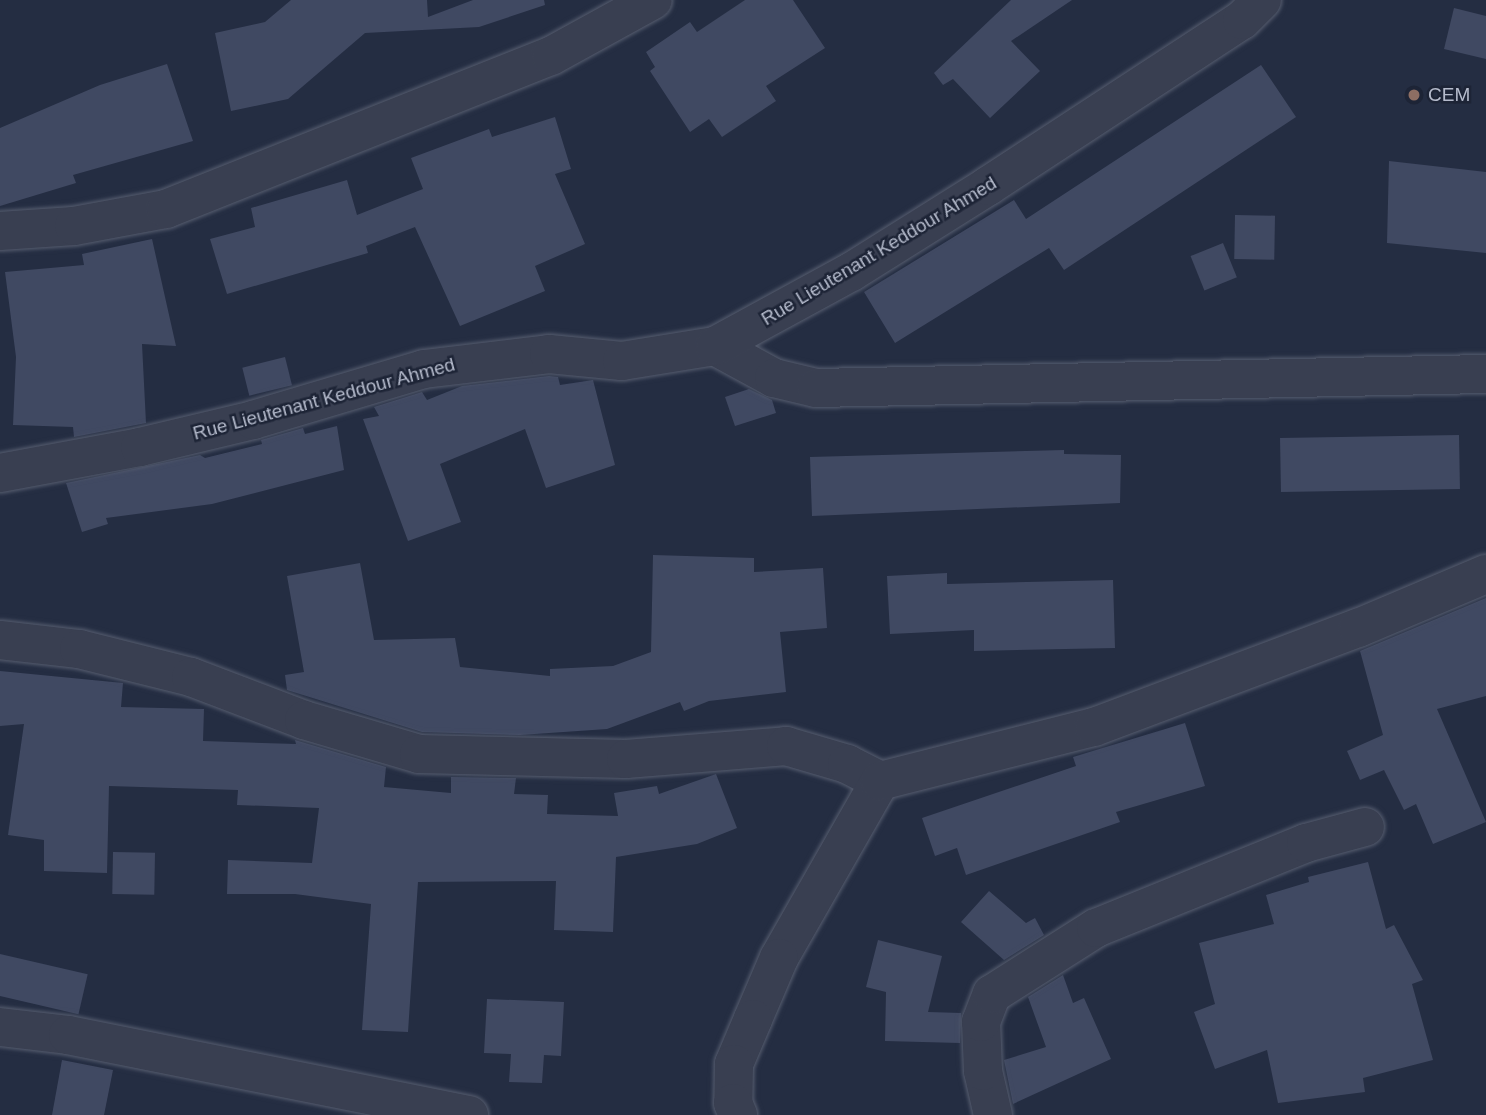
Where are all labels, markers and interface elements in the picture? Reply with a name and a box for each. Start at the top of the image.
place label: CEM [1428,84,1470,106]
marker: CEM [1406,87,1422,103]
street label: Rue Lieutenant Keddour Ahmed [757,171,1001,331]
street label: Rue Lieutenant Keddour Ahmed [190,353,458,445]

